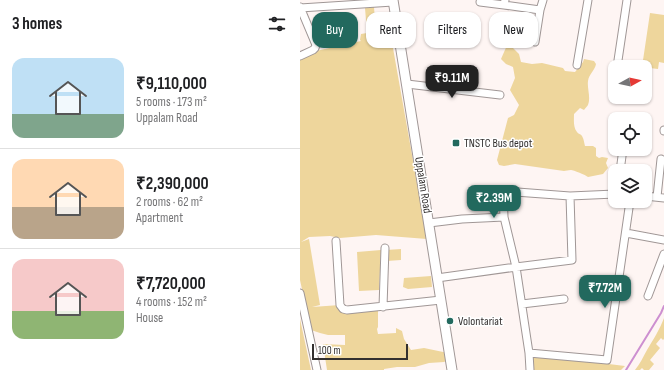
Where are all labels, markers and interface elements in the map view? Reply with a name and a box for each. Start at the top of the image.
chip: Buy [312,12,358,48]
chip: Rent [366,12,416,48]
chip: Filters [424,12,481,48]
chip: New [489,12,538,48]
icon: filters [266,13,288,35]
text: 3 homes [12,14,62,34]
north arrow [608,60,652,104]
map controls [608,60,652,208]
pin: ₹9.11M [419,65,485,99]
text: ₹9.11M [435,70,469,86]
icon: home [44,74,92,122]
text: ₹9,110,000 [136,74,207,94]
text: 5 rooms · 173 m² [136,94,207,110]
text: Uppalam Road [136,110,198,126]
button: locate [608,112,652,156]
place label: TNSTC Bus depot [464,136,533,151]
marker: TNSTC Bus depot [451,138,461,148]
street label: Uppalam Road [411,156,435,214]
button: layers [608,164,652,208]
text: ₹2,390,000 [136,174,209,194]
icon: home [44,175,92,223]
pin: ₹2.39M [461,185,527,219]
text: ₹2.39M [476,190,512,206]
text: 2 rooms · 62 m² [136,194,203,210]
text: Apartment [136,210,183,226]
text: ₹7,720,000 [136,274,206,294]
icon: home [44,275,92,323]
pin: ₹7.72M [572,275,638,309]
text: ₹7.72M [588,280,622,296]
text: 4 rooms · 152 m² [136,294,207,310]
text: House [136,310,163,326]
place label: Volontariat [458,314,503,329]
marker: Volontariat [445,316,455,326]
scale bar [312,342,408,361]
text: 100 m [318,344,340,357]

